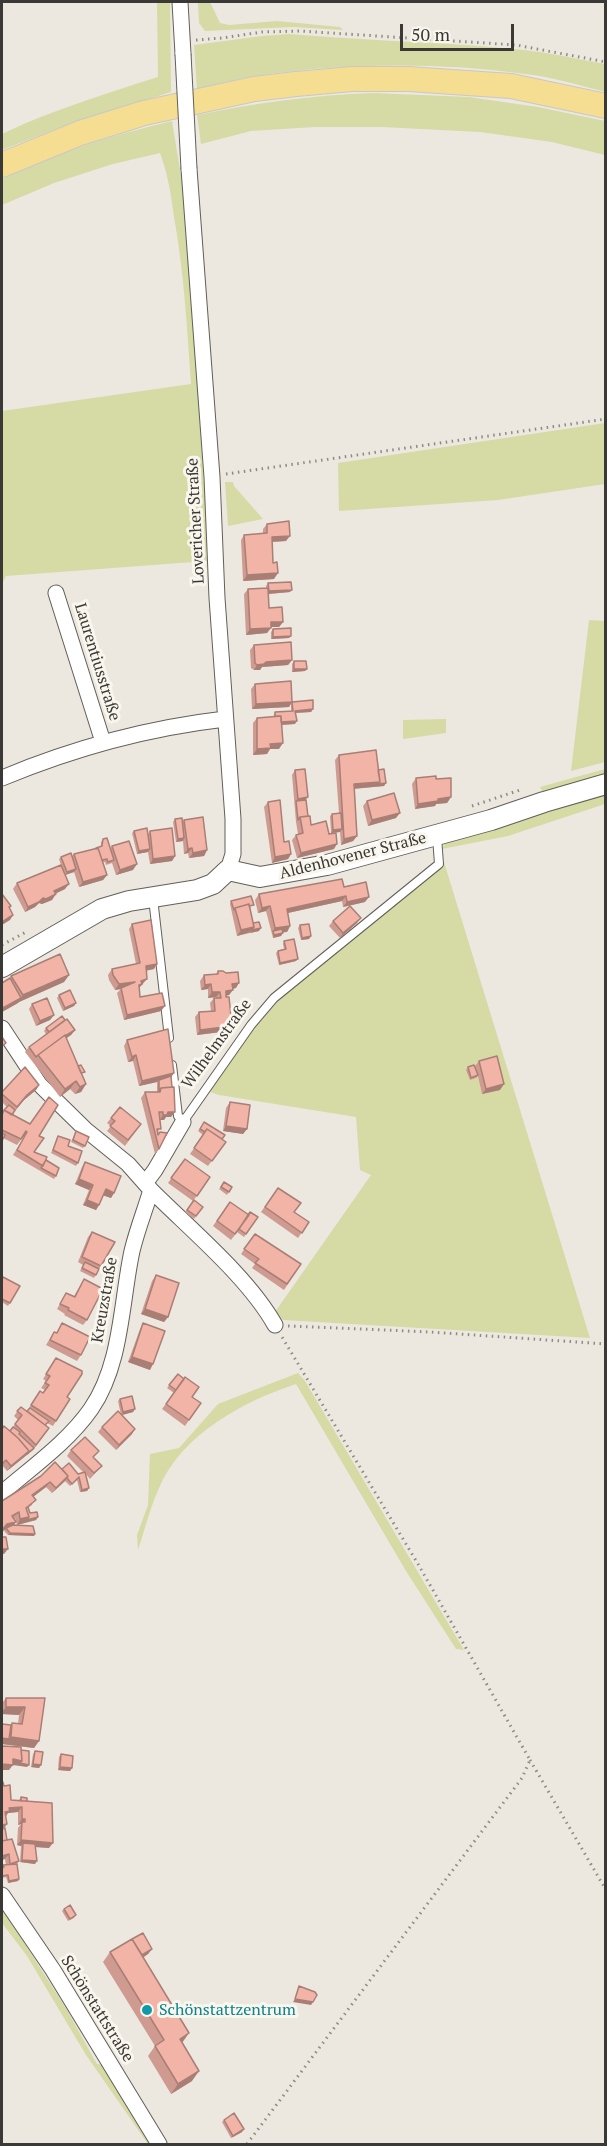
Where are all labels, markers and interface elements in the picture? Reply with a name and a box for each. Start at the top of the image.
scale bar [403,12,517,50]
text: 50 m [411,22,450,46]
street label: Lovericher Straße [183,458,209,584]
street label: Laurentiusstraße [70,601,124,723]
street label: Aldenhovener Straße [278,828,428,884]
street label: Wilhelmstraße [178,995,256,1093]
street label: Kreuzstraße [88,1256,122,1344]
street label: Schönstattstraße [57,1952,137,2066]
place label: Schönstattzentrum [159,2000,296,2020]
marker: Schönstattzentrum [140,2003,154,2017]

